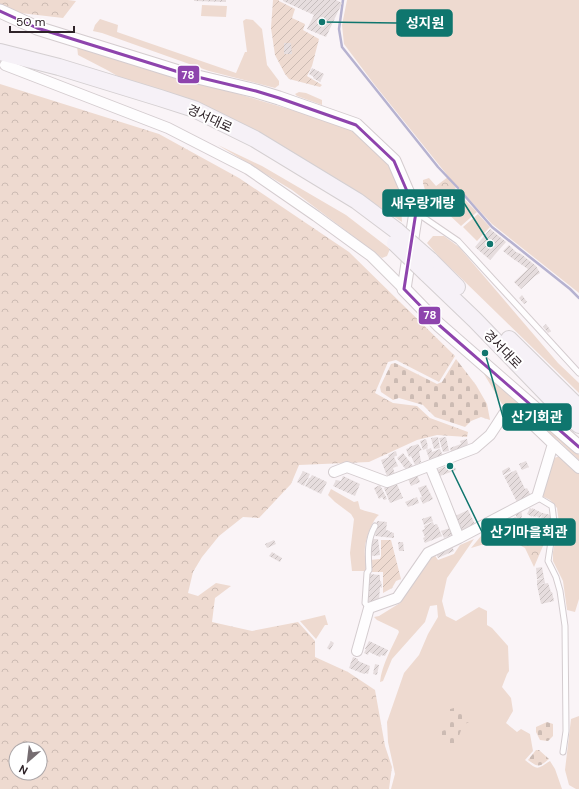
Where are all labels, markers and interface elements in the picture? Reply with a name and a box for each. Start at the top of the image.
scale bar [10,8,74,34]
callout: 성지원 [397,10,452,36]
text: 50 m [16,14,45,30]
text: 성지원 [406,14,444,32]
line badge: 78 [177,65,200,84]
text: 78 [182,68,194,82]
street label: 경서대로 [185,101,235,136]
callout: 새우랑개랑 [383,190,464,216]
text: 새우랑개랑 [391,194,455,212]
line badge: 78 [418,306,441,325]
text: 78 [424,308,436,322]
street label: 경서대로 [480,326,525,372]
callout: 산기회관 [503,404,571,430]
text: 산기회관 [511,408,563,426]
callout: 산기마을회관 [482,519,575,545]
text: 산기마을회관 [490,523,568,541]
north arrow [8,741,48,781]
text: N [16,762,30,778]

